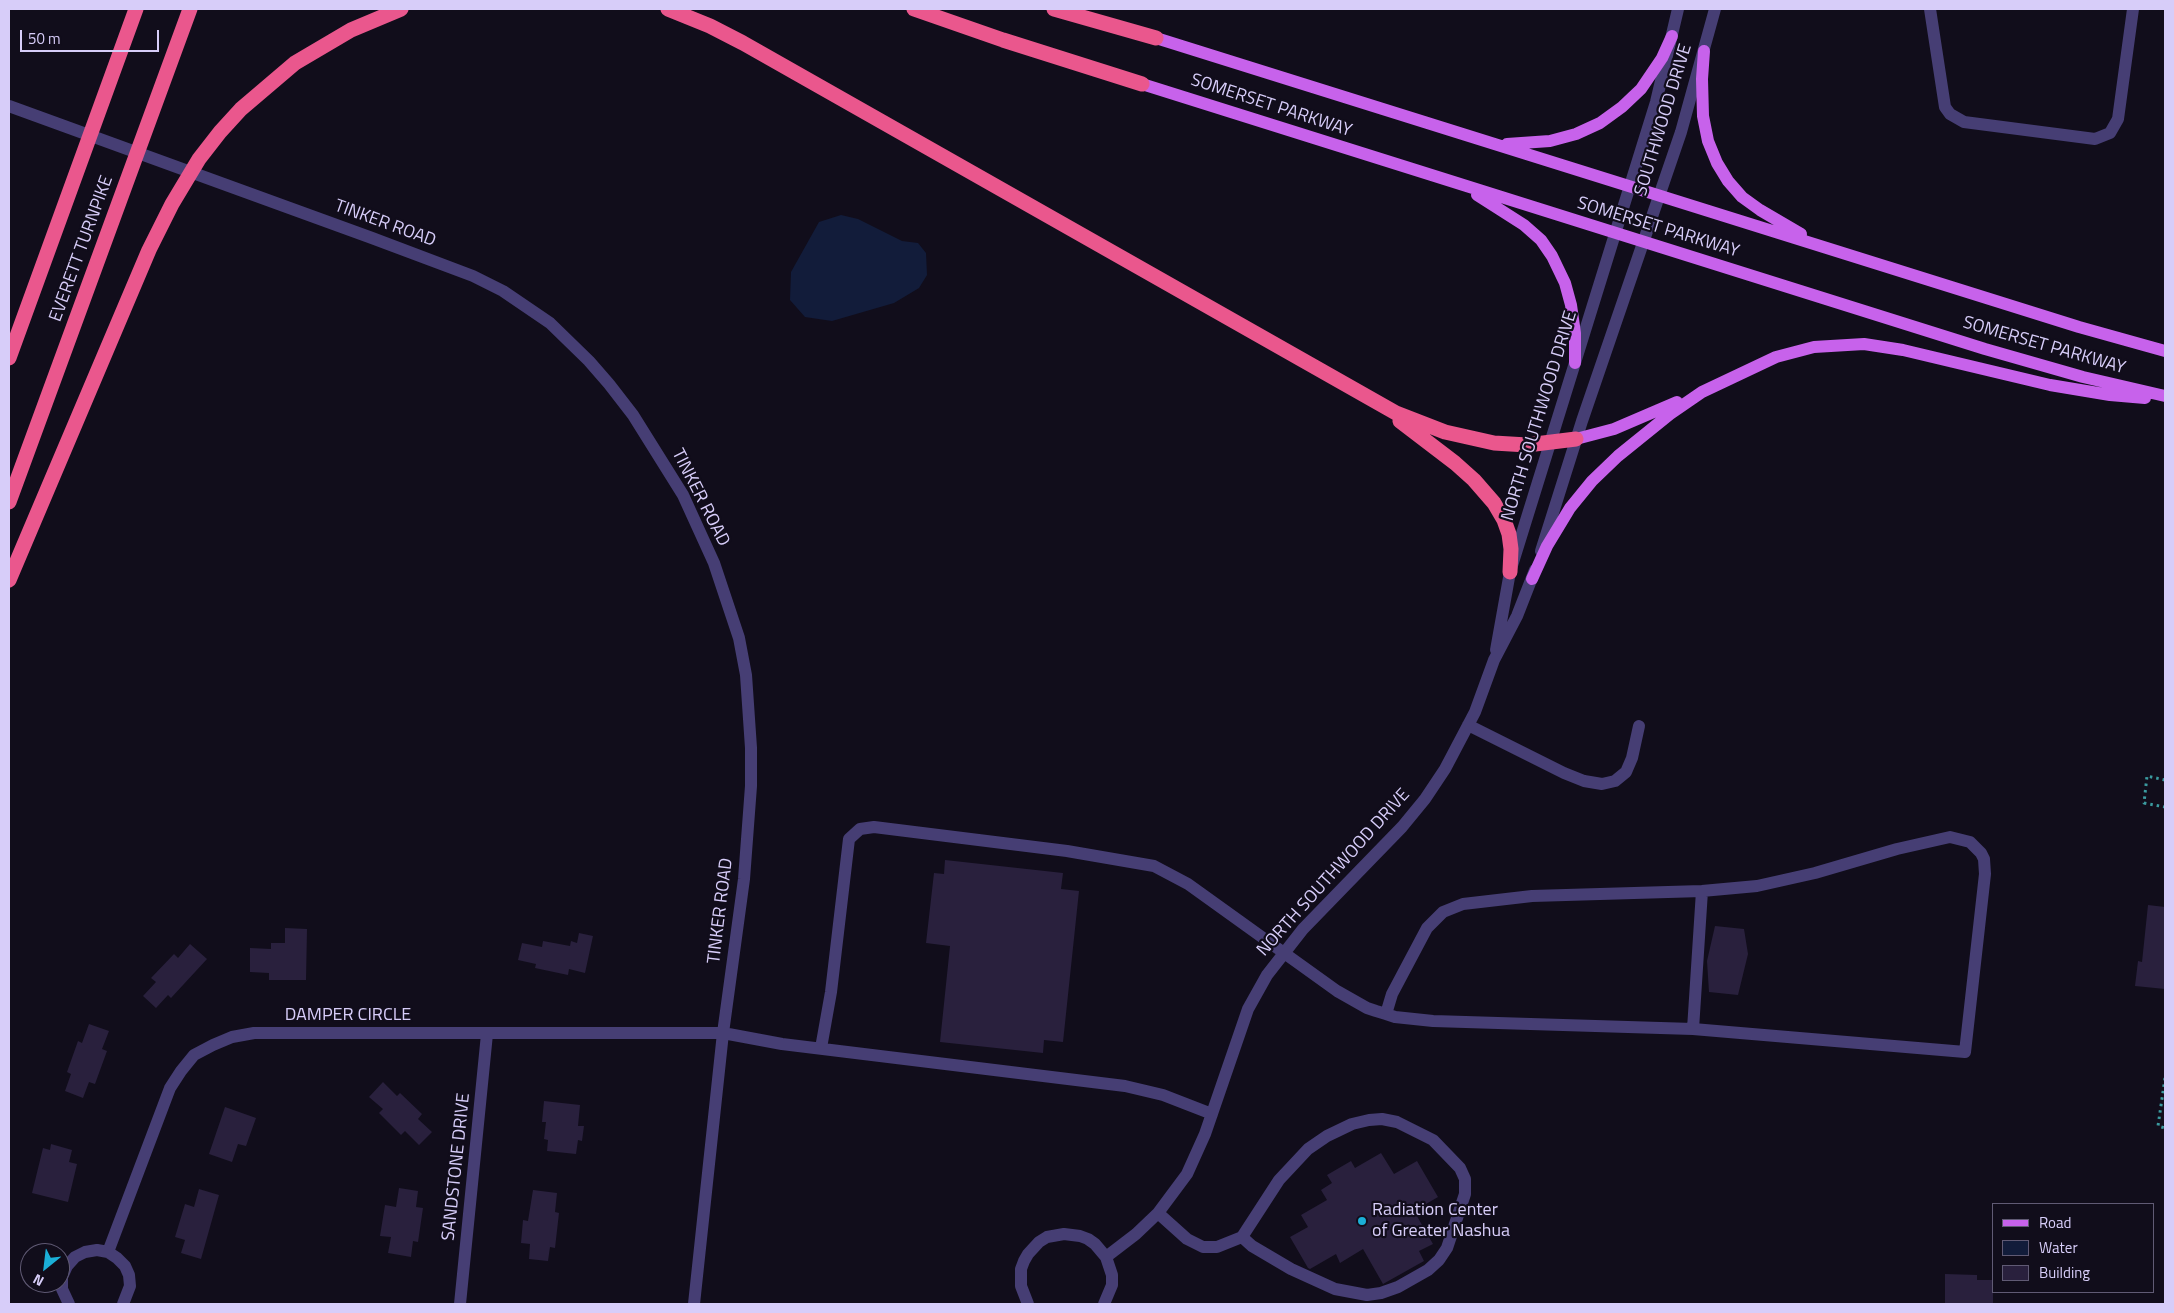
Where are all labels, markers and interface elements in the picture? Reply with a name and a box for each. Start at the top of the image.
scale bar [22,20,161,52]
text: 50 m [28,27,61,50]
street label: SOUTHWOOD DRIVE [1631,41,1697,199]
street label: SOMERSET PARKWAY [1188,70,1354,142]
street label: EVERETT TURNPIKE [46,173,118,325]
street label: SOMERSET PARKWAY [1574,193,1742,263]
street label: TINKER ROAD [331,196,439,252]
street label: NORTH SOUTHWOOD DRIVE [1498,309,1582,523]
street label: SOMERSET PARKWAY [1960,312,2128,380]
street label: TINKER ROAD [666,446,734,550]
street label: NORTH SOUTHWOOD DRIVE [1253,785,1415,961]
street label: TINKER ROAD [704,857,738,965]
street label: DAMPER CIRCLE [285,1005,411,1027]
street label: SANDSTONE DRIVE [438,1092,476,1242]
place label: Radiation Center of Greater Nashua [1372,1200,1510,1242]
legend [1992,1203,2154,1293]
text: Road [2039,1211,2071,1234]
marker: Radiation Center of Greater Nashua [1356,1215,1368,1227]
text: Water [2039,1236,2078,1259]
north arrow [20,1243,70,1293]
text: Building [2039,1261,2090,1284]
text: N [29,1269,47,1292]

